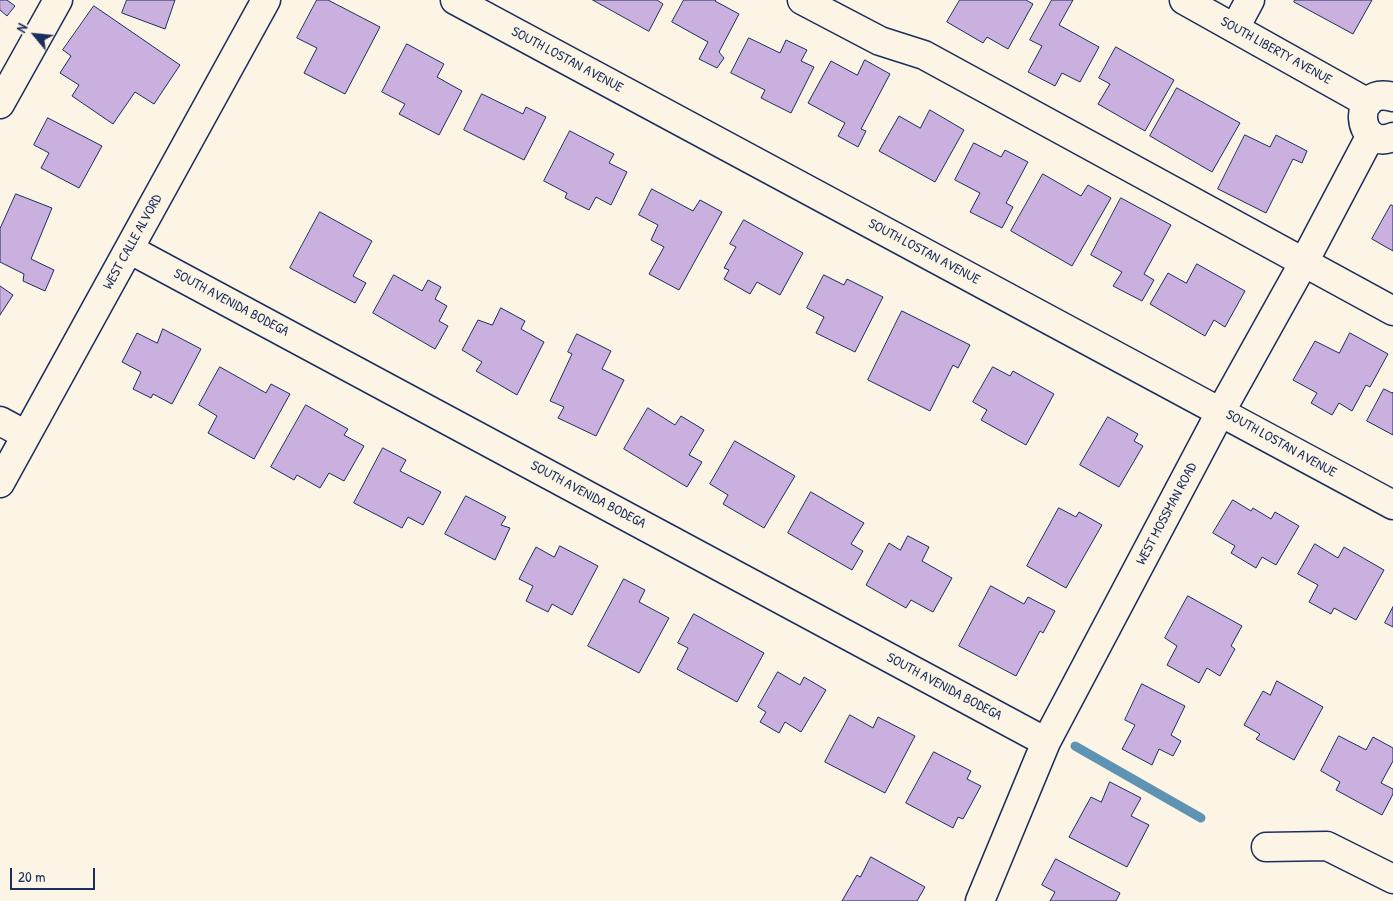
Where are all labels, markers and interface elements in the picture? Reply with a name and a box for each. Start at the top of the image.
north arrow [10,10,60,60]
street label: SOUTH LIBERTY AVENUE [1217,13,1335,89]
text: N [11,20,31,35]
street label: SOUTH LOSTAN AVENUE [508,23,626,97]
street label: WEST CALLE ALVORD [100,192,166,292]
street label: SOUTH LOSTAN AVENUE [865,215,983,289]
street label: SOUTH AVENIDA BODEGA [171,266,291,340]
street label: SOUTH LOSTAN AVENUE [1223,407,1339,481]
street label: SOUTH AVENIDA BODEGA [528,458,648,532]
street label: WEST MOSSMAN ROAD [1133,460,1201,568]
street label: SOUTH AVENIDA BODEGA [884,650,1004,724]
scale bar [12,858,98,890]
text: 20 m [18,866,45,887]

